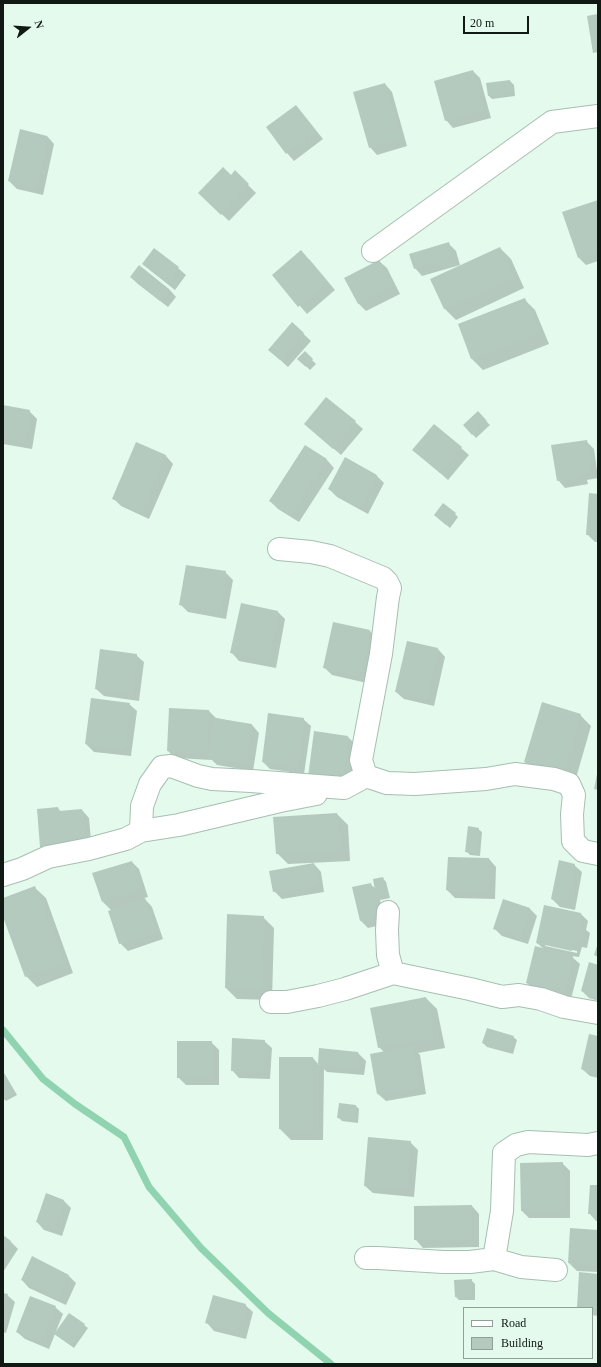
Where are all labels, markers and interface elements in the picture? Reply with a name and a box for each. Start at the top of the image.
north arrow [8,8,48,48]
scale bar [465,8,531,34]
text: 20 m [470,16,494,30]
text: N [33,19,46,30]
legend [463,1307,593,1359]
text: Road [501,1316,526,1330]
text: Building [501,1336,543,1350]

